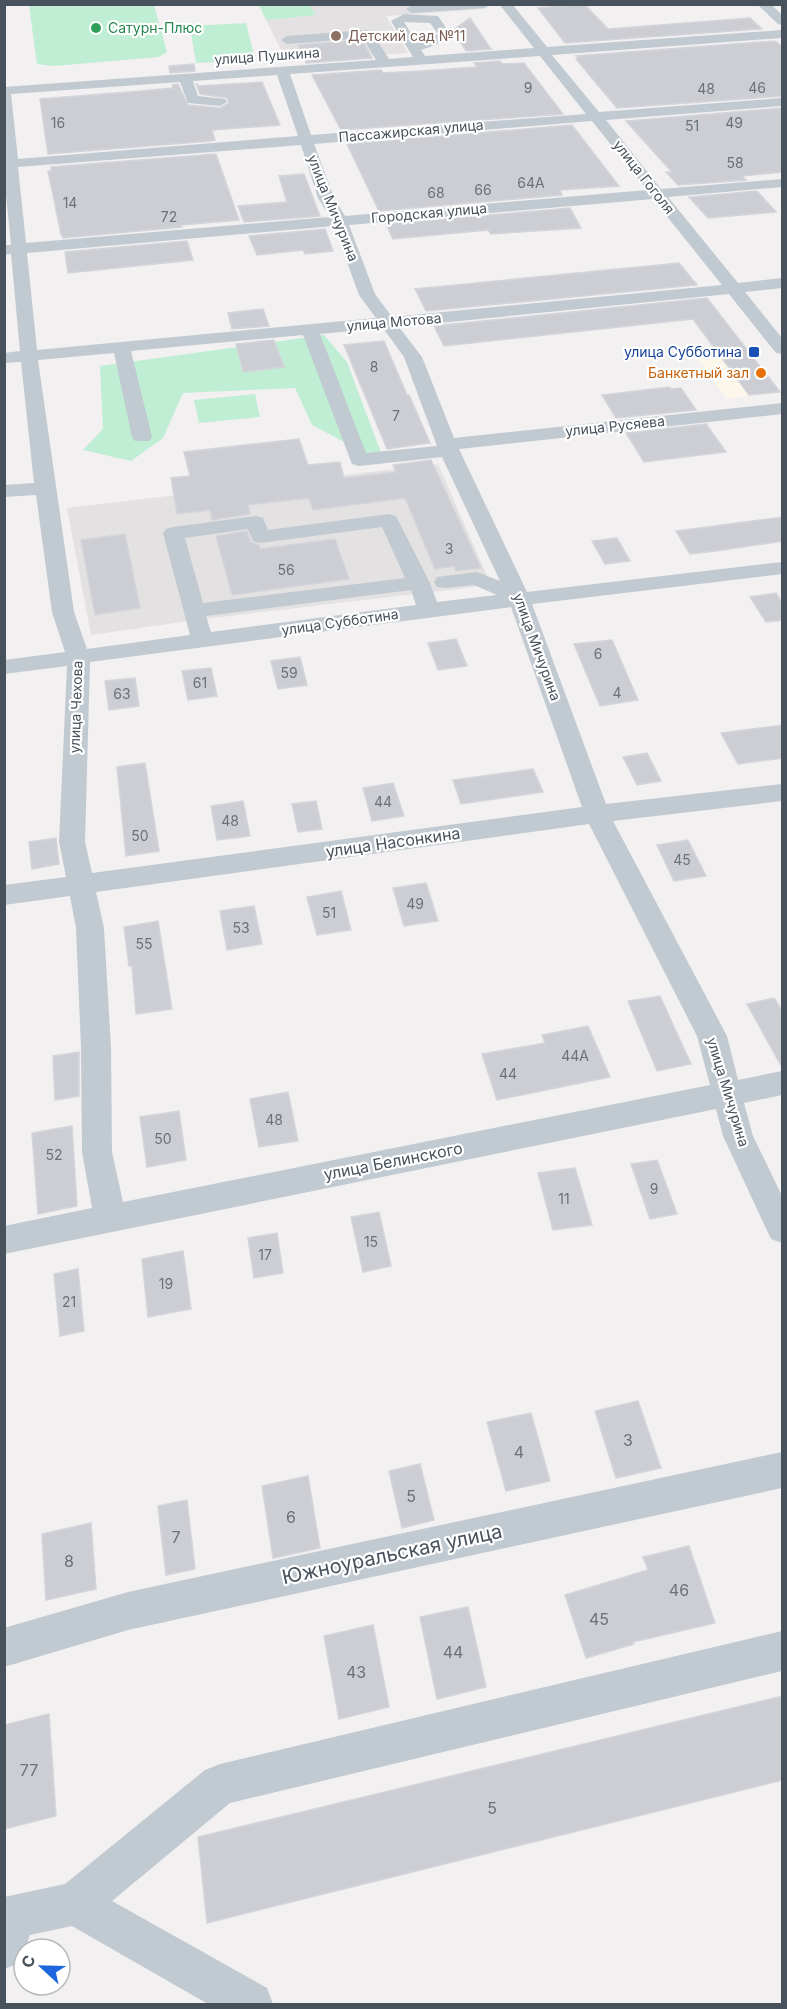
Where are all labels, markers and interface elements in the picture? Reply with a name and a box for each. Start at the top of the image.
place label: Сатурн-Плюс [108,19,202,36]
marker: Сатурн-Плюс [89,21,103,35]
place label: Детский сад №11 [348,27,465,44]
marker: Детский сад №11 [329,29,343,43]
street label: улица Пушкина [214,43,320,68]
house number: 9 [524,79,532,96]
house number: 46 [748,79,766,96]
house number: 48 [697,80,715,97]
house number: 16 [51,114,65,131]
house number: 49 [725,114,743,131]
street label: Пассажирская улица [338,116,484,145]
house number: 51 [685,117,699,134]
street label: улица Гоголя [610,136,679,217]
street label: улица Мичурина [304,152,363,264]
house number: 58 [726,154,744,171]
house number: 64А [517,174,545,191]
house number: 66 [474,181,492,198]
house number: 68 [427,184,445,201]
house number: 14 [63,194,77,211]
street label: Городская улица [370,199,488,226]
house number: 72 [161,208,177,225]
street label: улица Мотова [346,309,442,334]
place label: улица Субботина [624,343,742,360]
marker: улица Субботина [747,345,761,359]
house number: 8 [370,358,378,375]
place label: Банкетный зал [648,364,749,381]
marker: Банкетный зал [754,366,768,380]
house number: 7 [392,407,400,424]
street label: улица Русяева [564,412,666,439]
house number: 3 [445,540,453,557]
house number: 56 [277,561,295,578]
street label: улица Мичурина [510,591,565,703]
street label: улица Субботина [280,605,400,638]
house number: 6 [594,645,602,662]
street label: улица Чехова [65,660,86,754]
house number: 59 [280,664,298,681]
house number: 61 [193,674,207,691]
house number: 4 [612,684,622,701]
house number: 63 [113,685,131,702]
house number: 44 [374,793,392,810]
house number: 48 [221,812,239,829]
street label: улица Насонкина [324,823,462,861]
house number: 50 [131,827,149,844]
house number: 45 [673,851,691,868]
house number: 49 [406,895,424,912]
house number: 51 [322,904,336,921]
house number: 53 [232,919,250,936]
house number: 55 [135,935,153,952]
street label: улица Мичурина [704,1035,753,1149]
house number: 44А [561,1047,589,1064]
house number: 44 [499,1065,517,1082]
house number: 48 [265,1111,283,1128]
house number: 50 [154,1130,172,1147]
street label: улица Белинского [322,1138,464,1184]
house number: 52 [45,1146,63,1163]
house number: 9 [650,1180,658,1197]
house number: 11 [558,1190,570,1207]
house number: 15 [364,1233,378,1250]
house number: 17 [258,1246,272,1263]
house number: 19 [159,1275,173,1292]
house number: 21 [62,1293,76,1310]
house number: 3 [623,1430,633,1450]
house number: 4 [514,1442,524,1462]
house number: 5 [406,1486,416,1506]
house number: 6 [286,1507,296,1527]
street label: Южноуральская улица [280,1519,504,1589]
house number: 7 [171,1527,181,1547]
house number: 8 [64,1551,74,1571]
house number: 46 [669,1580,689,1600]
house number: 45 [589,1609,609,1629]
house number: 44 [443,1642,463,1662]
house number: 43 [346,1662,366,1682]
house number: 77 [20,1760,38,1780]
house number: 5 [487,1798,497,1818]
north arrow [12,1937,72,1997]
text: С [17,1952,40,1971]

